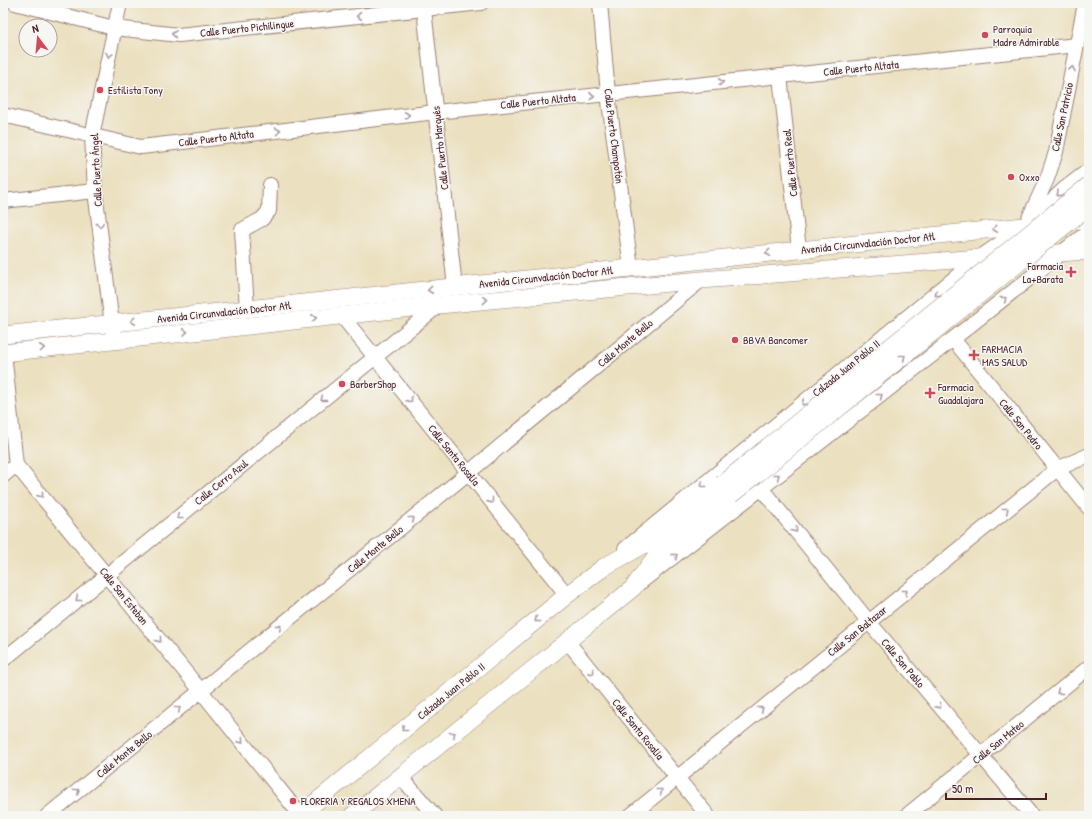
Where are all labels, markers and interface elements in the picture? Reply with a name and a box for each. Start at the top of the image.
one-way arrow [356,12,362,21]
street label: Calle Puerto Pichilingue [199,16,295,40]
north arrow [18,18,58,58]
text: N [30,21,40,36]
place label: Parroquia Madre Admirable [993,22,1060,49]
one-way arrow [171,30,177,39]
marker: Parroquia Madre Admirable [980,30,990,40]
one-way arrow [105,52,114,58]
street label: Calle Puerto Altata [823,57,900,79]
one-way arrow [1068,65,1076,72]
one-way arrow [718,78,724,87]
street label: Calle San Patricio [1048,81,1076,153]
place label: Estilista Tony [108,83,163,97]
marker: Estilista Tony [95,85,105,95]
street label: Calle Puerto Champotón [601,88,627,184]
street label: Calle Puerto Altata [500,90,577,112]
one-way arrow [589,92,595,101]
street label: Calle Puerto Marqués [429,105,451,191]
one-way arrow [404,111,410,120]
street label: Calle Puerto Altata [178,126,255,150]
one-way arrow [274,127,281,136]
street label: Calle Puerto Real [779,129,800,197]
street label: Calle Puerto Ángel [87,133,105,207]
place label: Oxxo [1019,170,1040,184]
marker: Oxxo [1006,172,1016,182]
one-way arrow [1056,189,1064,197]
one-way arrow [95,222,104,228]
one-way arrow [992,224,998,233]
street label: Avenida Circunvalación Doctor Atl [800,229,936,257]
one-way arrow [765,248,771,257]
place label: Farmacia La+Barata [1023,259,1064,286]
street label: Avenida Circunvalación Doctor Atl [478,263,614,291]
marker: Farmacia La+Barata [1066,267,1076,277]
one-way arrow [427,285,433,294]
one-way arrow [934,289,941,296]
one-way arrow [482,296,488,305]
one-way arrow [1000,296,1007,303]
street label: Avenida Circunvalación Doctor Atl [156,298,292,326]
one-way arrow [311,314,317,323]
street label: Calle Monte Bello [595,315,656,370]
one-way arrow [130,316,137,325]
one-way arrow [182,328,188,337]
place label: BBVA Bancomer [743,333,809,347]
marker: BBVA Bancomer [730,335,740,345]
street label: Calzada Juan Pablo II [809,336,883,400]
place label: FARMACIA MAS SALUD [981,342,1028,369]
one-way arrow [39,344,45,353]
marker: FARMACIA MAS SALUD [969,350,979,360]
one-way arrow [898,354,905,361]
place label: BarberShop [350,377,396,391]
marker: BarberShop [337,379,347,389]
place label: Farmacia Guadalajara [937,380,984,407]
marker: Farmacia Guadalajara [925,388,935,398]
one-way arrow [875,394,882,401]
one-way arrow [320,395,327,402]
one-way arrow [405,396,412,403]
street label: Calle San Pedro [996,396,1046,453]
one-way arrow [801,398,808,405]
street label: Calle Santa Rosalía [425,422,483,489]
street label: Calle Cerro Azul [191,456,251,508]
one-way arrow [773,474,780,481]
one-way arrow [700,481,708,488]
one-way arrow [37,491,44,498]
one-way arrow [487,497,494,504]
one-way arrow [1002,508,1009,515]
one-way arrow [176,512,183,519]
one-way arrow [408,516,415,523]
street label: Calle Monte Bello [344,522,406,576]
one-way arrow [790,525,797,532]
one-way arrow [670,554,677,561]
street label: Calle San Esteban [97,564,151,628]
one-way arrow [901,590,908,597]
one-way arrow [75,594,82,601]
street label: Calle San Baltazar [824,602,890,659]
one-way arrow [534,616,541,623]
one-way arrow [274,625,282,632]
one-way arrow [154,635,161,642]
street label: Calle San Pablo [878,635,928,691]
street label: Calzada Juan Pablo II [414,659,488,723]
one-way arrow [588,668,595,675]
one-way arrow [1056,687,1063,694]
street label: Calle Santa Rosalía [609,696,667,763]
one-way arrow [934,702,941,709]
one-way arrow [174,707,181,714]
one-way arrow [756,707,763,714]
street label: Calle San Mateo [969,717,1027,767]
one-way arrow [401,725,409,732]
street label: Calle Monte Bello [93,727,155,781]
one-way arrow [449,732,456,739]
one-way arrow [236,736,243,743]
scale bar [946,775,1046,801]
text: 50 m [952,780,973,797]
one-way arrow [73,789,80,796]
one-way arrow [655,789,663,796]
place label: FLORERIA Y REGALOS XMENA [300,794,416,808]
marker: FLORERIA Y REGALOS XMENA [288,796,298,806]

